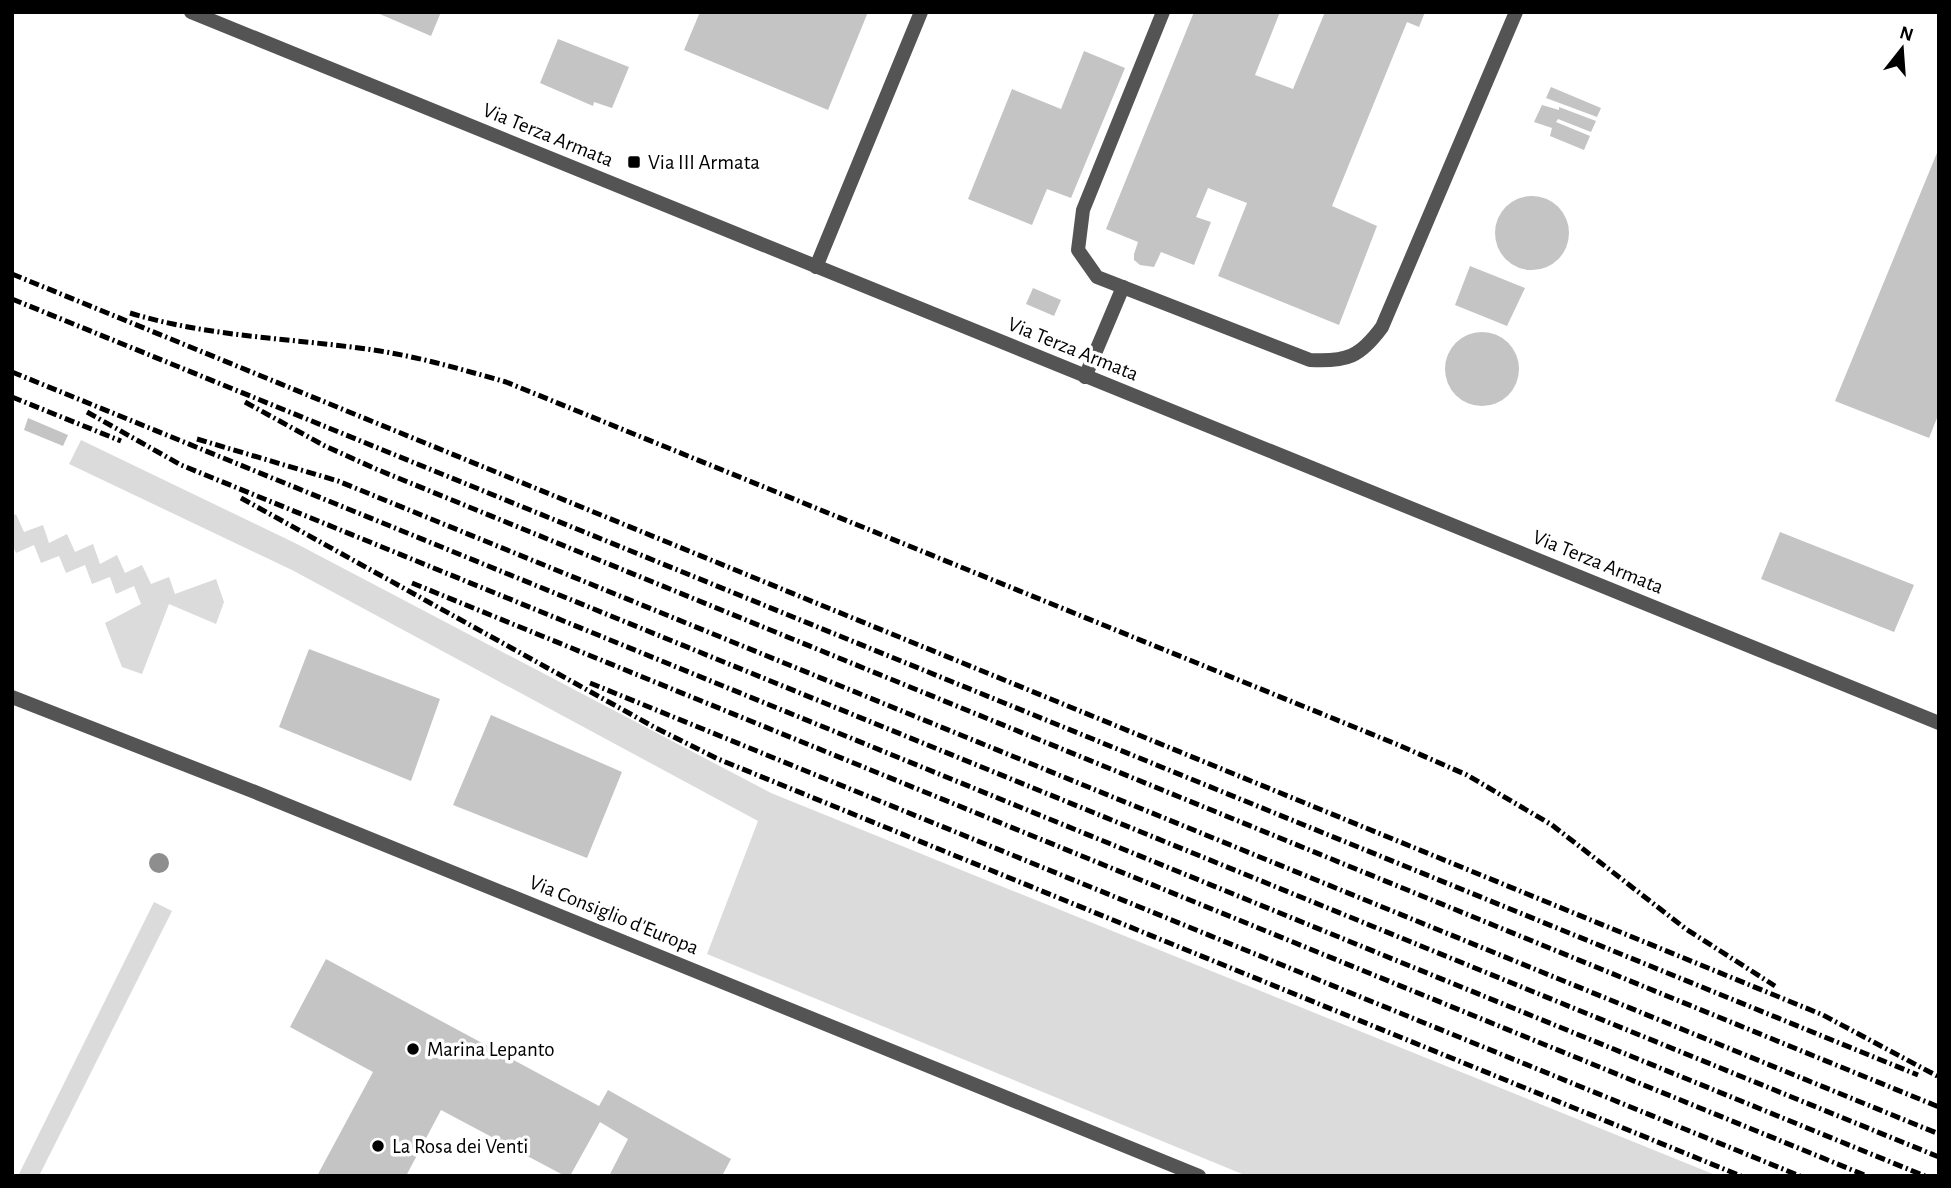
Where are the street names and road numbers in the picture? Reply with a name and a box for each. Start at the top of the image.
street label: Via Terza Armata [480,99,617,171]
street label: Via Terza Armata [1005,313,1142,385]
street label: Via Terza Armata [1530,526,1667,598]
street label: Via Consiglio d'Europa [526,871,702,959]

